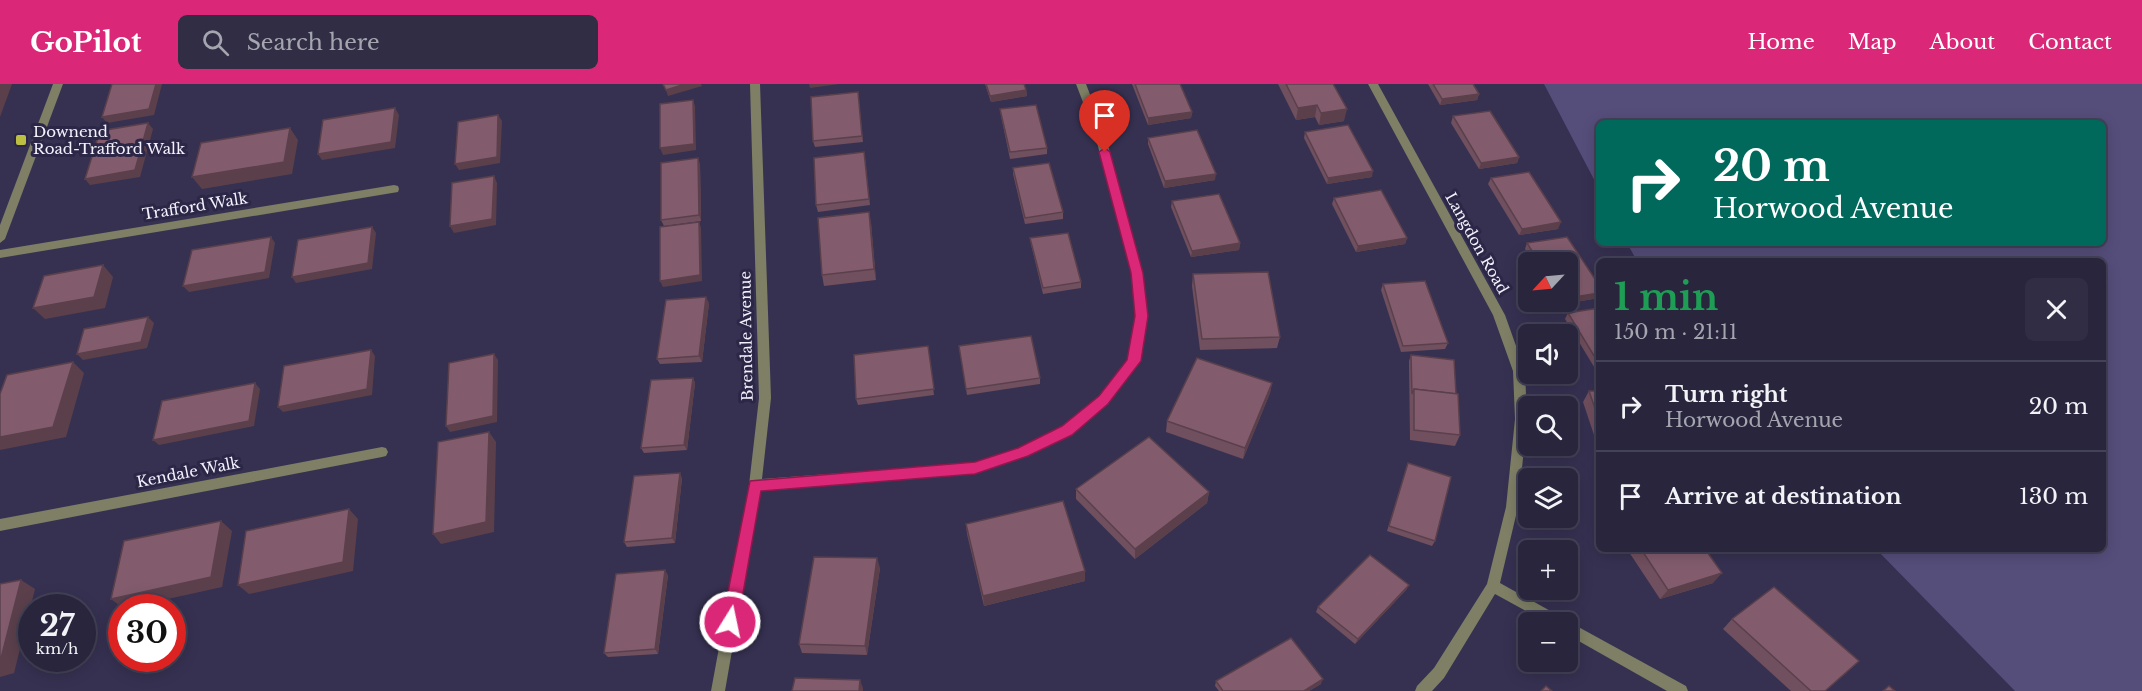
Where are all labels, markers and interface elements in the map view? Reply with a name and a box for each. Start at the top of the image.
search box [178,15,598,69]
text: GoPilot [30,25,142,60]
icon: search [199,26,232,59]
text: Search here [247,29,380,56]
text: Home [1748,29,1815,55]
text: Map [1848,29,1896,55]
text: About [1929,29,1995,55]
text: Contact [2028,29,2112,55]
pin [1079,90,1130,152]
icon: arrive [1088,99,1121,132]
place label: Downend Road-Trafford Walk [33,122,186,158]
marker: Downend Road-Trafford Walk [14,133,28,147]
text: 20 m [1713,140,1830,192]
icon: right [1614,144,1692,222]
street label: Trafford Walk [141,188,250,224]
street label: Langdon Road [1441,189,1513,297]
text: Horwood Avenue [1713,192,1953,225]
north arrow [1518,252,1578,312]
map controls [1518,252,1578,672]
street label: Brendale Avenue [735,271,757,401]
text: 1 min [1614,275,1718,320]
button: close [2025,278,2088,341]
text: 150 m · 21:11 [1614,320,1738,344]
button: sound [1518,324,1578,384]
text: Turn right [1665,381,1787,408]
icon: right [1614,390,1647,423]
text: 20 m [2029,393,2088,420]
button: search [1518,396,1578,456]
text: Horwood Avenue [1665,408,1843,432]
street label: Kendale Walk [135,453,242,491]
button: layers [1518,468,1578,528]
icon: arrive [1614,480,1647,513]
text: Arrive at destination [1665,483,1902,510]
text: 130 m [2019,483,2088,510]
button: + [1518,540,1578,600]
position arrow [698,590,762,654]
speed limit sign: 30 [108,594,186,672]
text: 27 [39,607,75,644]
button: − [1518,612,1578,672]
text: km/h [36,639,78,658]

